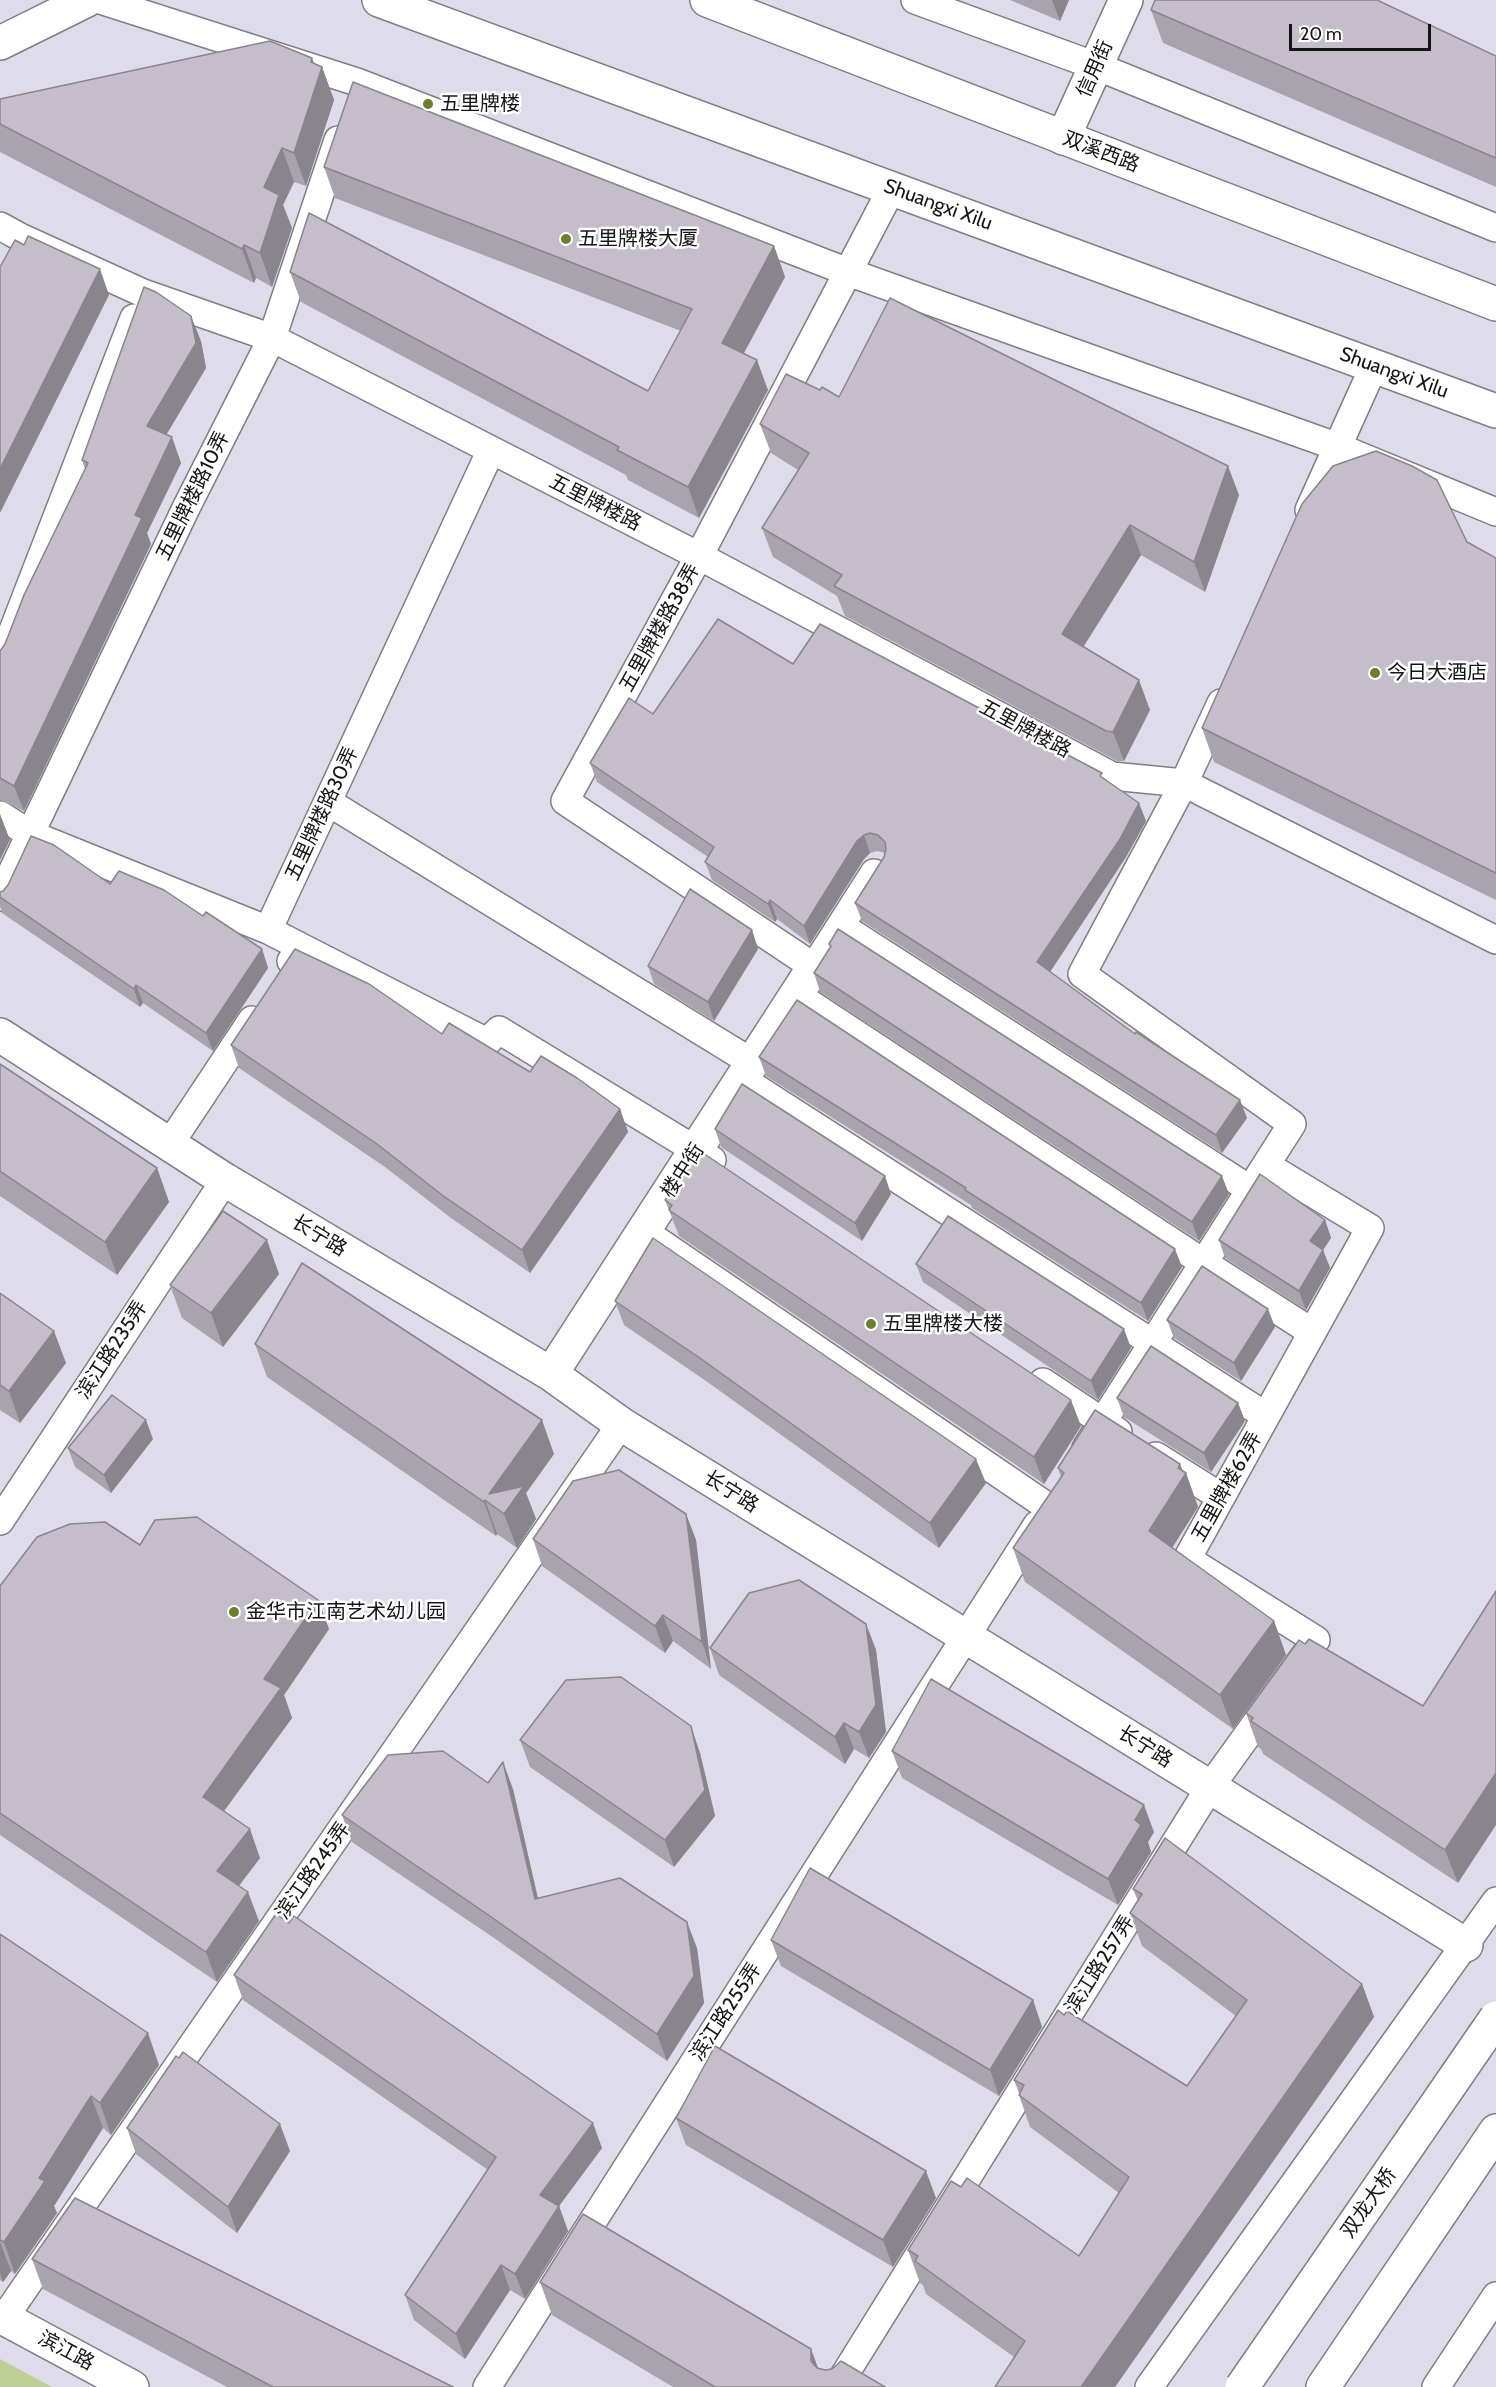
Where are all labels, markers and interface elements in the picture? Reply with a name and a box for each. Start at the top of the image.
scale bar [1292,12,1434,50]
text: 20 m [1300,23,1342,45]
street label: 信用街 [1072,37,1118,101]
place label: 五里牌楼 [440,92,520,116]
marker: 五里牌楼 [421,97,435,111]
street label: 双溪西路 [1059,126,1143,178]
street label: Shuangxi Xilu [881,174,995,236]
place label: 五里牌楼大厦 [578,227,698,251]
marker: 五里牌楼大厦 [559,232,573,246]
street label: Shuangxi Xilu [1337,342,1451,404]
street label: 五里牌楼路10弄 [151,428,235,564]
street label: 五里牌楼路 [545,470,645,536]
street label: 五里牌楼路38弄 [615,560,705,696]
place label: 今日大酒店 [1387,661,1487,685]
marker: 今日大酒店 [1368,666,1382,680]
street label: 五里牌楼路 [975,695,1075,763]
street label: 五里牌楼路30弄 [281,743,363,885]
street label: 楼中街 [657,1139,709,1203]
street label: 长宁路 [287,1210,351,1262]
street label: 滨江路235弄 [71,1296,153,1404]
place label: 五里牌楼大楼 [883,1312,1003,1336]
marker: 五里牌楼大楼 [864,1317,878,1331]
street label: 五里牌楼62弄 [1187,1428,1267,1546]
street label: 长宁路 [699,1466,763,1518]
place label: 金华市江南艺术幼儿园 [246,1600,446,1624]
marker: 金华市江南艺术幼儿园 [227,1605,241,1619]
street label: 长宁路 [1113,1721,1177,1773]
street label: 滨江路245弄 [271,1818,355,1924]
street label: 滨江路257弄 [1060,1911,1140,2019]
street label: 滨江路255弄 [685,1958,767,2066]
street label: 双龙大桥 [1336,2163,1402,2243]
street label: 滨江路 [34,2326,98,2376]

